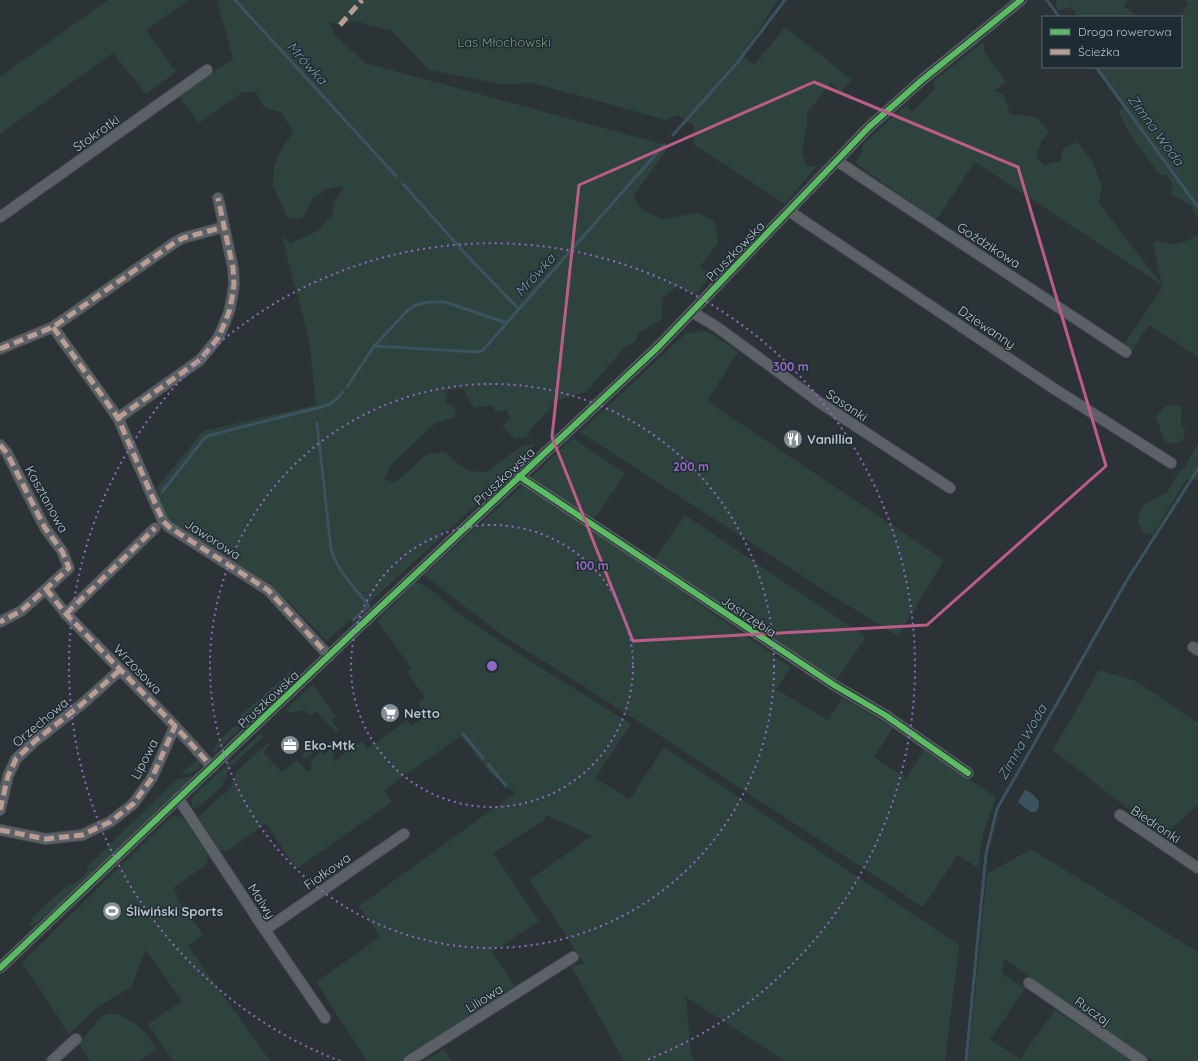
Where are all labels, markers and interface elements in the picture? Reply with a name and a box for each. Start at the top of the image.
legend [1042,16,1182,68]
text: Droga rowerowa [1078,24,1172,39]
park label: Las Młochowski [457,34,551,50]
water label: Mrówka [283,38,332,89]
text: Ścieżka [1078,44,1120,59]
water label: Zimna Woda [1124,91,1189,170]
street label: Stokrotki [70,111,122,155]
street label: Pruszkowska [702,218,768,284]
street label: Goździkowa [954,219,1024,271]
water label: Mrówka [511,249,560,300]
street label: Dziewanny [955,302,1019,352]
text: 300 m [773,359,809,374]
street label: Sasanki [823,385,871,425]
restaurant icon: Vanillia [782,428,804,450]
place label: Vanillia [807,431,853,447]
street label: Pruszkowska [470,444,538,508]
text: 200 m [673,459,709,474]
street label: Kasztanowa [22,463,72,535]
street label: Jaworowa [182,515,244,563]
text: 100 m [575,558,609,573]
street label: Jastrzębia [718,592,780,640]
street label: Wrzosowa [110,641,166,697]
centre of rings [485,659,499,673]
street label: Pruszkowska [234,667,302,731]
street label: Orzechowa [9,694,71,750]
water label: Zimna Woda [993,700,1052,783]
supermarket icon: Netto [379,702,401,724]
place label: Netto [404,705,440,721]
office icon: Eko-Mtk [279,734,301,756]
street label: Lipowa [127,736,161,782]
place label: Eko-Mtk [304,737,355,753]
street label: Biedronki [1128,802,1184,846]
street label: Fiołkowa [301,849,353,893]
street label: Malwy [245,880,279,922]
sports icon: Śliwiński Sports [101,900,123,922]
place label: Śliwiński Sports [126,903,223,919]
street label: Liliowa [462,980,506,1016]
street label: Ruczaj [1072,993,1114,1029]

